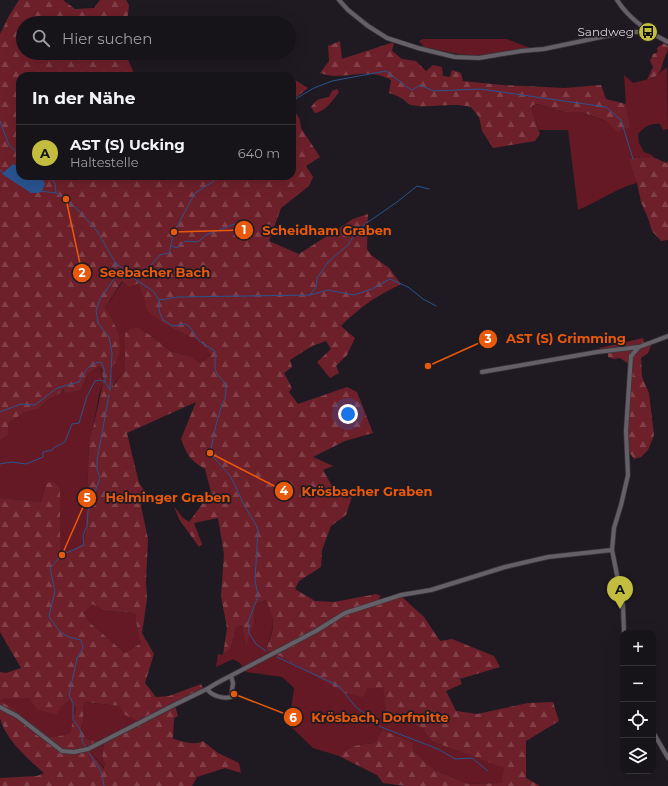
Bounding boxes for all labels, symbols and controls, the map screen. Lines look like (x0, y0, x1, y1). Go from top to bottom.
search box (16, 16, 296, 60)
bus stop icon: Sandweg (637, 21, 659, 43)
place label: Sandweg (577, 24, 634, 39)
icon: search (30, 27, 52, 49)
text: Hier suchen (62, 29, 152, 48)
text: In der Nähe (32, 88, 136, 108)
text: AST (S) Ucking (70, 135, 185, 154)
text: A (40, 145, 50, 161)
text: 640 m (238, 145, 280, 161)
text: Haltestelle (70, 154, 139, 170)
callout: Scheidham Graben (234, 218, 399, 243)
text: 1 (242, 222, 246, 237)
text: Scheidham Graben (262, 222, 392, 238)
callout: Seebacher Bach (72, 260, 218, 285)
text: Seebacher Bach (100, 264, 210, 280)
text: 2 (78, 265, 86, 280)
callout: AST (S) Grimming (478, 326, 634, 351)
text: AST (S) Grimming (505, 330, 626, 346)
text: 3 (483, 331, 492, 346)
your location (338, 404, 358, 424)
callout: Krösbacher Graben (274, 479, 441, 504)
text: 4 (280, 483, 289, 498)
text: Krösbacher Graben (302, 483, 432, 499)
callout: Helminger Graben (77, 485, 238, 510)
text: Helminger Graben (105, 489, 231, 505)
text: 5 (83, 490, 91, 505)
pin: A (607, 576, 633, 609)
map controls (620, 630, 656, 774)
button: + (620, 630, 656, 666)
button: − (620, 666, 656, 702)
button: locate (620, 702, 656, 738)
callout: Krösbach, Dorfmitte (283, 705, 457, 730)
text: Krösbach, Dorfmitte (311, 709, 449, 725)
text: 6 (289, 710, 297, 725)
button: layers (620, 738, 656, 774)

